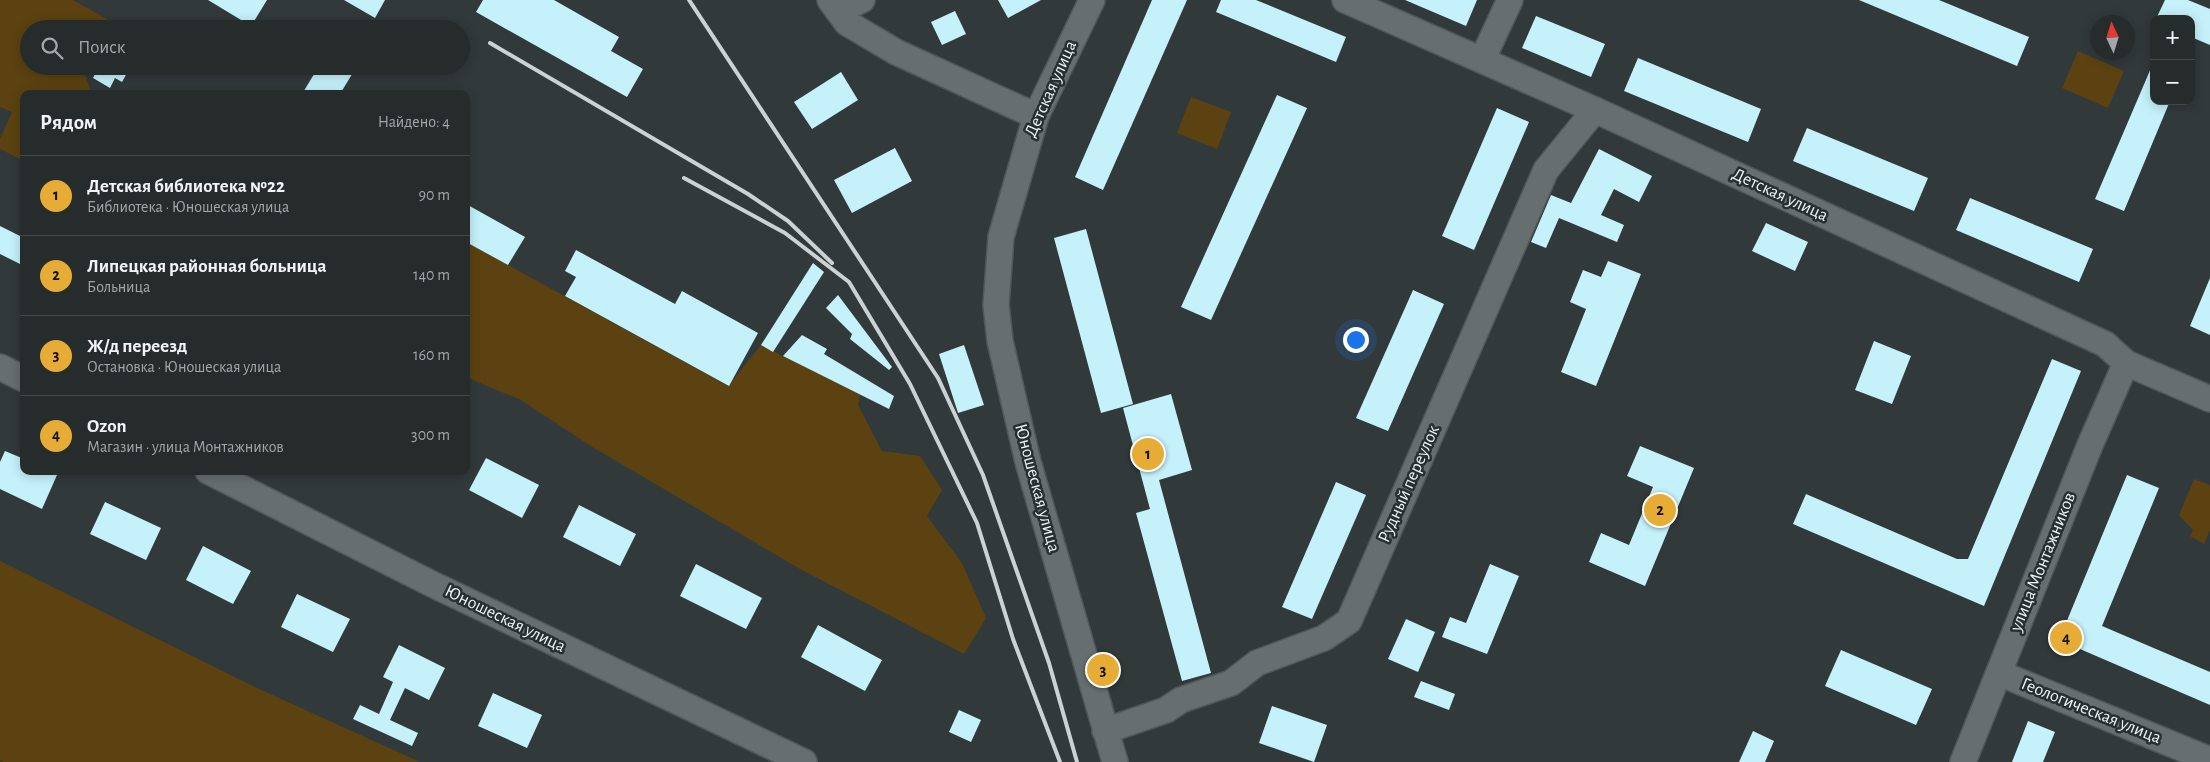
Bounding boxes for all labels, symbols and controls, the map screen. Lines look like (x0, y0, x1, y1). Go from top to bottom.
north arrow (2090, 15, 2135, 60)
map controls (2150, 15, 2195, 105)
button: + (2150, 15, 2195, 60)
search box (20, 20, 470, 75)
icon: search (38, 34, 66, 62)
text: Поиск (78, 38, 125, 57)
street label: Детская улица (1022, 38, 1080, 140)
button: − (2150, 60, 2195, 105)
text: Рядом (40, 112, 97, 133)
text: Найдено: 4 (378, 114, 450, 130)
street label: Детская улица (1729, 165, 1831, 225)
text: Детская библиотека №22 (87, 177, 285, 196)
text: 1 (53, 187, 59, 203)
text: 90 m (419, 187, 450, 203)
text: Библиотека · Юношеская улица (87, 199, 289, 215)
text: Липецкая районная больница (87, 257, 327, 276)
text: 2 (52, 267, 60, 283)
text: 140 m (413, 267, 450, 283)
text: Больница (87, 279, 150, 295)
your location (1343, 327, 1369, 353)
text: Ж/д переезд (87, 337, 187, 356)
text: 3 (53, 347, 59, 363)
text: 160 m (413, 347, 450, 363)
text: Остановка · Юношеская улица (87, 359, 281, 375)
text: Ozon (87, 417, 126, 436)
street label: Юношеская улица (1011, 422, 1063, 554)
street label: Рудный переулок (1375, 422, 1443, 545)
text: 4 (52, 427, 60, 443)
text: 300 m (411, 427, 450, 443)
pin: 1 (1132, 435, 1164, 473)
text: Магазин · улица Монтажников (87, 439, 284, 455)
street label: улица Монтажников (2007, 490, 2079, 635)
pin: 2 (1644, 491, 1676, 529)
street label: Юношеская улица (442, 582, 568, 656)
pin: 4 (2050, 619, 2082, 657)
pin: 3 (1087, 651, 1119, 689)
street label: Геологическая улица (2018, 675, 2164, 747)

